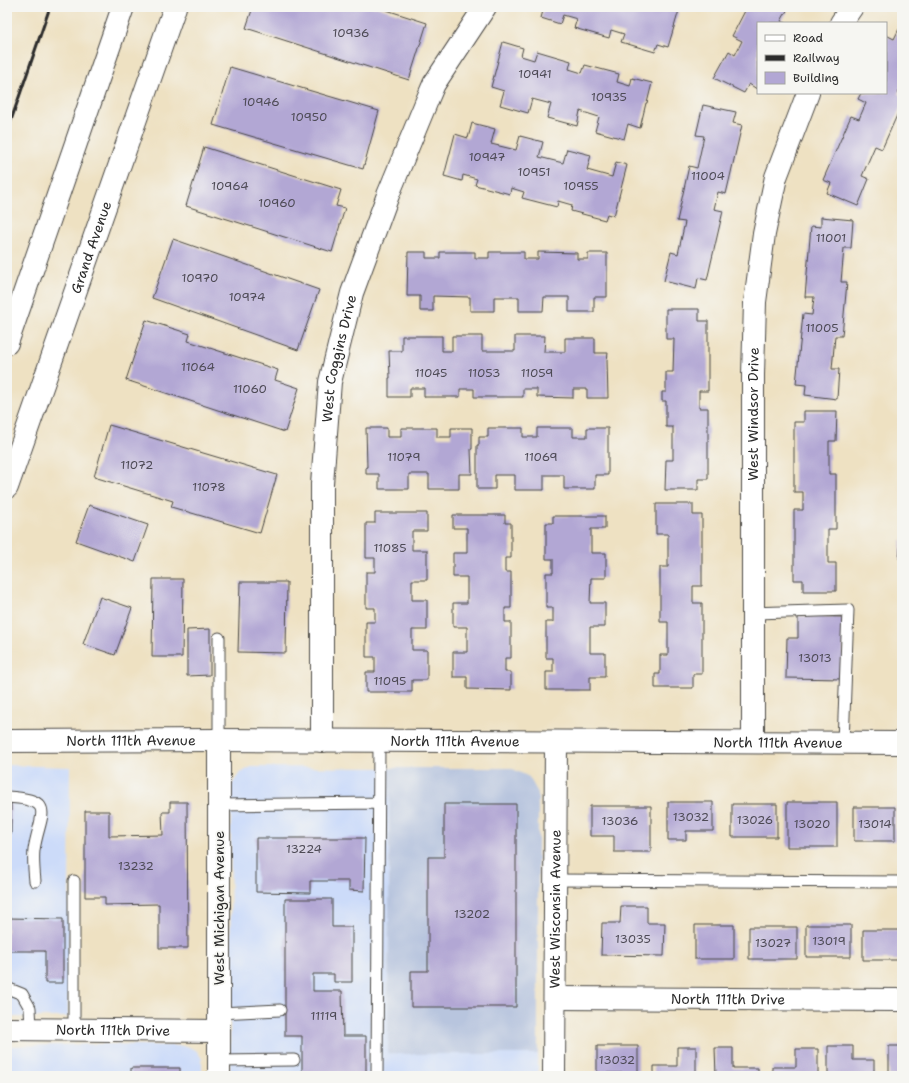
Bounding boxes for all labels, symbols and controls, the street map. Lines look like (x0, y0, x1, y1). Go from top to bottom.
legend (757, 22, 887, 94)
house number: 10936 (332, 25, 370, 41)
text: Road (793, 30, 824, 46)
text: Railway (793, 50, 840, 66)
house number: 10941 (518, 66, 552, 82)
text: Building (793, 70, 839, 86)
house number: 10935 (591, 89, 627, 105)
house number: 10946 (242, 94, 280, 110)
house number: 10950 (291, 109, 327, 125)
house number: 10947 (469, 149, 505, 165)
house number: 10951 (518, 164, 550, 180)
house number: 11004 (691, 168, 725, 184)
house number: 10964 (211, 178, 249, 194)
house number: 10955 (563, 178, 599, 194)
house number: 10960 (258, 195, 296, 211)
street label: Grand Avenue (66, 199, 115, 296)
house number: 11001 (816, 230, 846, 246)
house number: 10970 (182, 270, 218, 286)
house number: 10974 (229, 289, 265, 305)
street label: West Coggins Drive (318, 293, 360, 423)
house number: 11005 (805, 320, 839, 336)
street label: West Windsor Drive (744, 347, 763, 481)
house number: 11064 (181, 359, 215, 375)
house number: 11045 (415, 365, 447, 381)
house number: 11053 (468, 365, 500, 381)
house number: 11059 (521, 365, 553, 381)
house number: 11060 (233, 381, 267, 397)
house number: 11079 (387, 449, 421, 465)
house number: 11069 (524, 449, 558, 465)
house number: 11072 (121, 457, 153, 473)
house number: 11078 (192, 479, 226, 495)
house number: 11085 (373, 540, 407, 556)
house number: 13013 (798, 650, 832, 666)
house number: 11095 (374, 673, 406, 689)
street label: North 111th Avenue (66, 731, 196, 750)
street label: North 111th Avenue (390, 732, 520, 750)
street label: North 111th Avenue (713, 733, 843, 752)
house number: 13032 (673, 809, 709, 825)
house number: 13026 (737, 812, 773, 828)
house number: 13036 (602, 813, 638, 829)
house number: 13020 (794, 816, 830, 832)
house number: 13014 (858, 816, 892, 832)
street label: West Wisconsin Avenue (546, 829, 564, 989)
street label: West Michigan Avenue (210, 831, 228, 985)
house number: 13224 (286, 841, 322, 857)
house number: 13232 (118, 858, 154, 874)
house number: 13202 (454, 906, 490, 922)
house number: 13035 (615, 931, 651, 947)
house number: 13019 (812, 933, 846, 949)
house number: 13027 (755, 935, 791, 951)
street label: North 111th Drive (671, 990, 785, 1008)
house number: 11119 (311, 1008, 337, 1024)
street label: North 111th Drive (56, 1020, 170, 1040)
house number: 13032 (599, 1052, 635, 1068)

